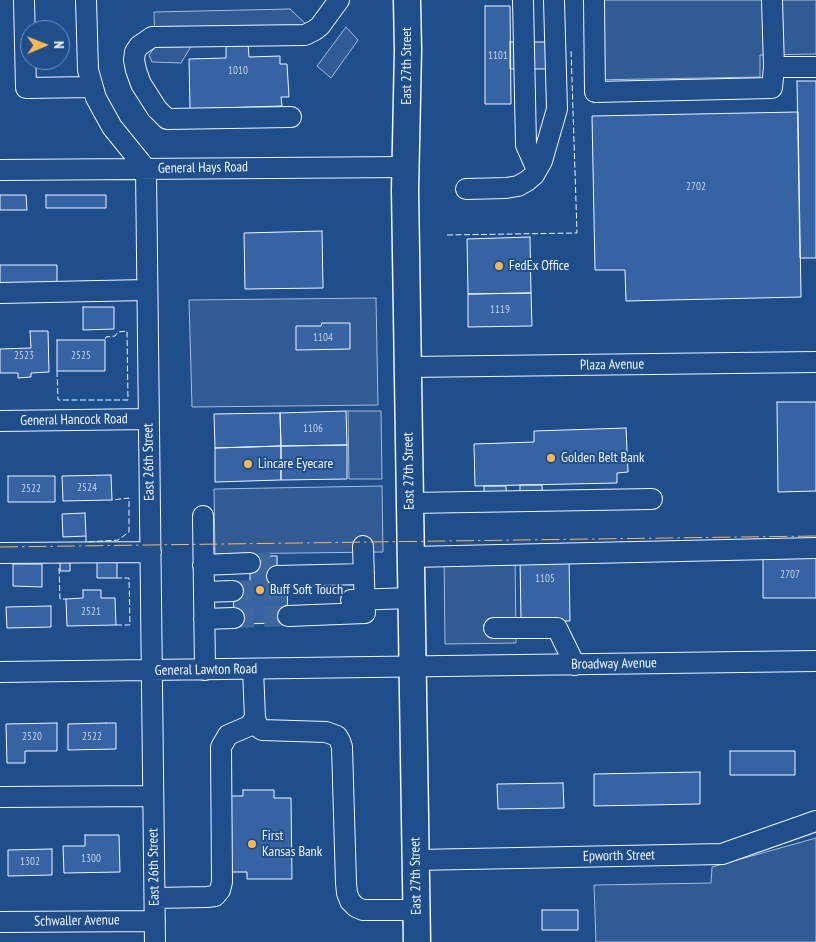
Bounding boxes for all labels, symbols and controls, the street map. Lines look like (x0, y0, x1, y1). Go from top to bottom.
north arrow (20, 20, 70, 70)
street label: East 27th Street (399, 27, 415, 105)
text: N (50, 41, 68, 49)
house number: 1101 (488, 49, 508, 63)
house number: 1010 (228, 64, 248, 78)
street label: General Hays Road (158, 159, 248, 177)
house number: 2702 (686, 180, 706, 194)
place label: FedEx Office (509, 258, 569, 274)
marker: FedEx Office (493, 260, 505, 272)
house number: 1119 (490, 303, 510, 317)
house number: 1104 (313, 331, 333, 345)
house number: 2523 (14, 349, 34, 363)
house number: 2525 (71, 349, 91, 363)
street label: Plaza Avenue (580, 356, 644, 374)
street label: General Hancock Road (20, 411, 128, 429)
house number: 1106 (303, 422, 323, 436)
street label: East 26th Street (140, 423, 158, 501)
street label: East 27th Street (400, 432, 418, 510)
place label: Golden Belt Bank (561, 450, 644, 466)
marker: Golden Belt Bank (545, 452, 557, 464)
place label: Lincare Eyecare (258, 456, 333, 472)
marker: Lincare Eyecare (242, 458, 254, 470)
house number: 2524 (77, 481, 97, 495)
house number: 2522 (21, 482, 41, 496)
house number: 2707 (780, 568, 800, 582)
house number: 1105 (535, 572, 555, 586)
place label: Buff Soft Touch (270, 582, 343, 598)
marker: Buff Soft Touch (254, 584, 266, 596)
house number: 2521 (81, 605, 101, 619)
street label: Broadway Avenue (571, 655, 657, 673)
street label: General Lawton Road (155, 661, 257, 679)
house number: 2520 (22, 730, 42, 744)
house number: 2522 (82, 730, 102, 744)
street label: East 26th Street (145, 828, 163, 906)
place label: First Kansas Bank (262, 828, 322, 860)
street label: East 27th Street (407, 837, 425, 915)
marker: First Kansas Bank (246, 838, 258, 850)
street label: Epworth Street (583, 847, 655, 865)
house number: 1300 (81, 852, 101, 866)
house number: 1302 (20, 855, 40, 869)
street label: Schwaller Avenue (34, 912, 120, 930)

